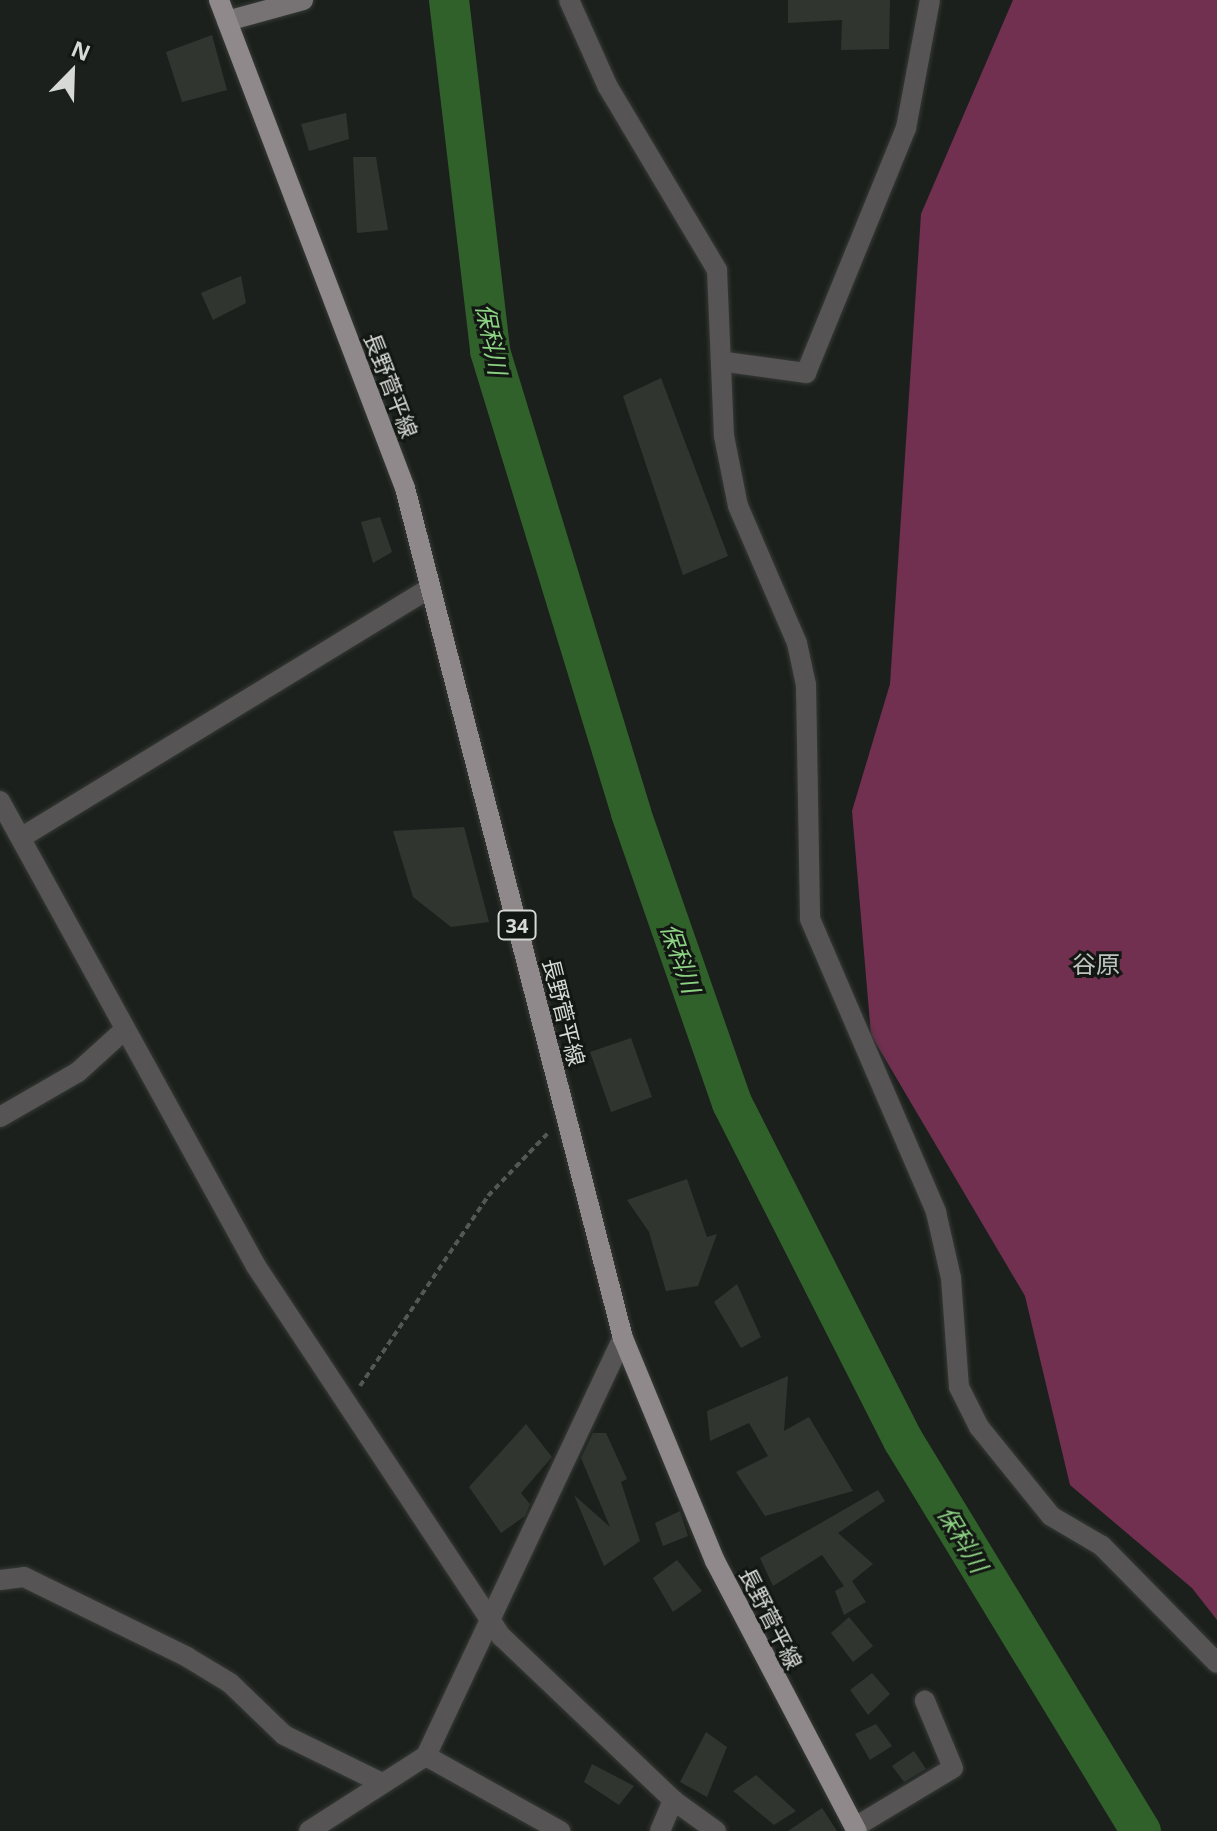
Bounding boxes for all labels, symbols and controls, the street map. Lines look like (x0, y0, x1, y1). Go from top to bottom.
north arrow (32, 32, 112, 112)
text: N (67, 33, 95, 67)
water label: 保科川 (471, 301, 513, 377)
street label: 長野菅平線 (359, 329, 423, 441)
road number: 34 (497, 909, 537, 941)
water label: 保科川 (656, 919, 706, 997)
district label: 谷原 (1072, 950, 1120, 978)
street label: 長野菅平線 (538, 955, 590, 1069)
water label: 保科川 (932, 1501, 994, 1577)
street label: 長野菅平線 (734, 1563, 808, 1673)

